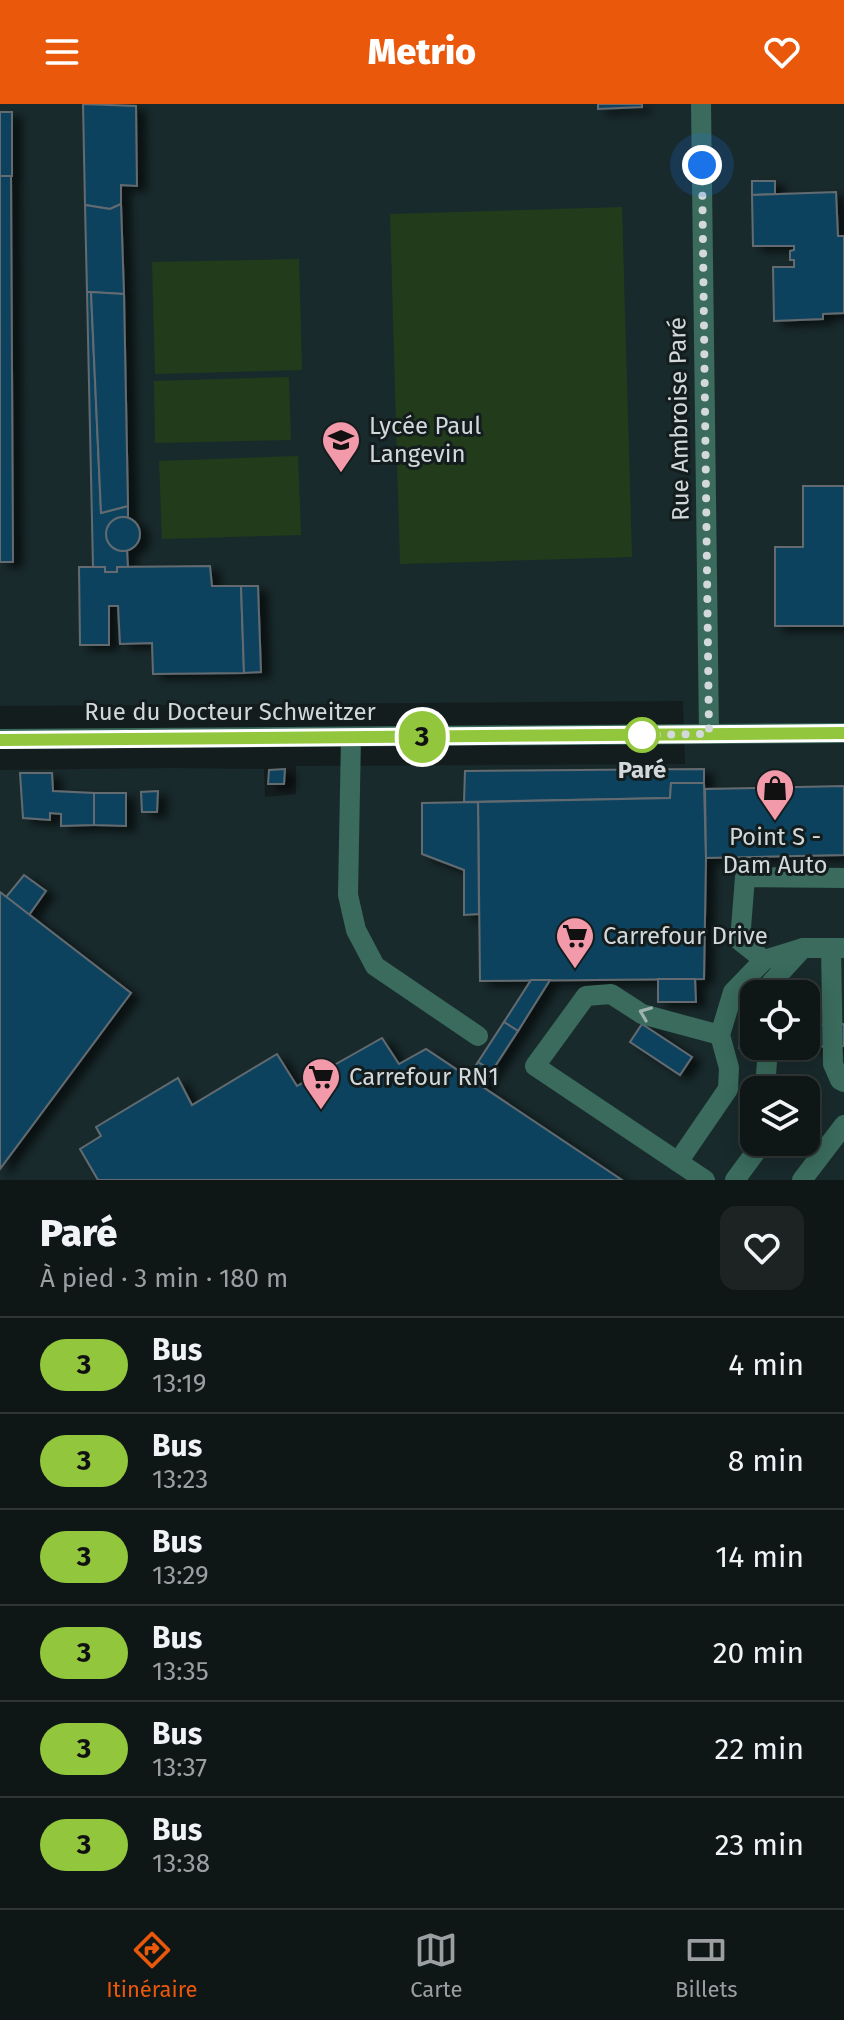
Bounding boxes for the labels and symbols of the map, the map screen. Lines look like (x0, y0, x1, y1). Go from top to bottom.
your location (682, 145, 722, 185)
street label: Rue Ambroise Paré (663, 317, 695, 521)
place label: Lycée Paul Langevin (369, 412, 481, 468)
school or university icon: Lycée Paul Langevin (320, 419, 362, 474)
street label: Rue du Docteur Schweitzer (84, 698, 376, 726)
line badge: 3 (396, 711, 448, 763)
marker: Paré (625, 718, 659, 752)
place label: Paré (618, 756, 666, 784)
shop icon: Point S - Dam Auto (754, 767, 796, 822)
place label: Point S - Dam Auto (722, 823, 828, 879)
supermarket icon: Carrefour Drive (554, 915, 596, 970)
place label: Carrefour Drive (603, 922, 768, 950)
one-way arrow (639, 1006, 653, 1023)
supermarket icon: Carrefour RN1 (300, 1056, 342, 1111)
place label: Carrefour RN1 (349, 1063, 499, 1091)

